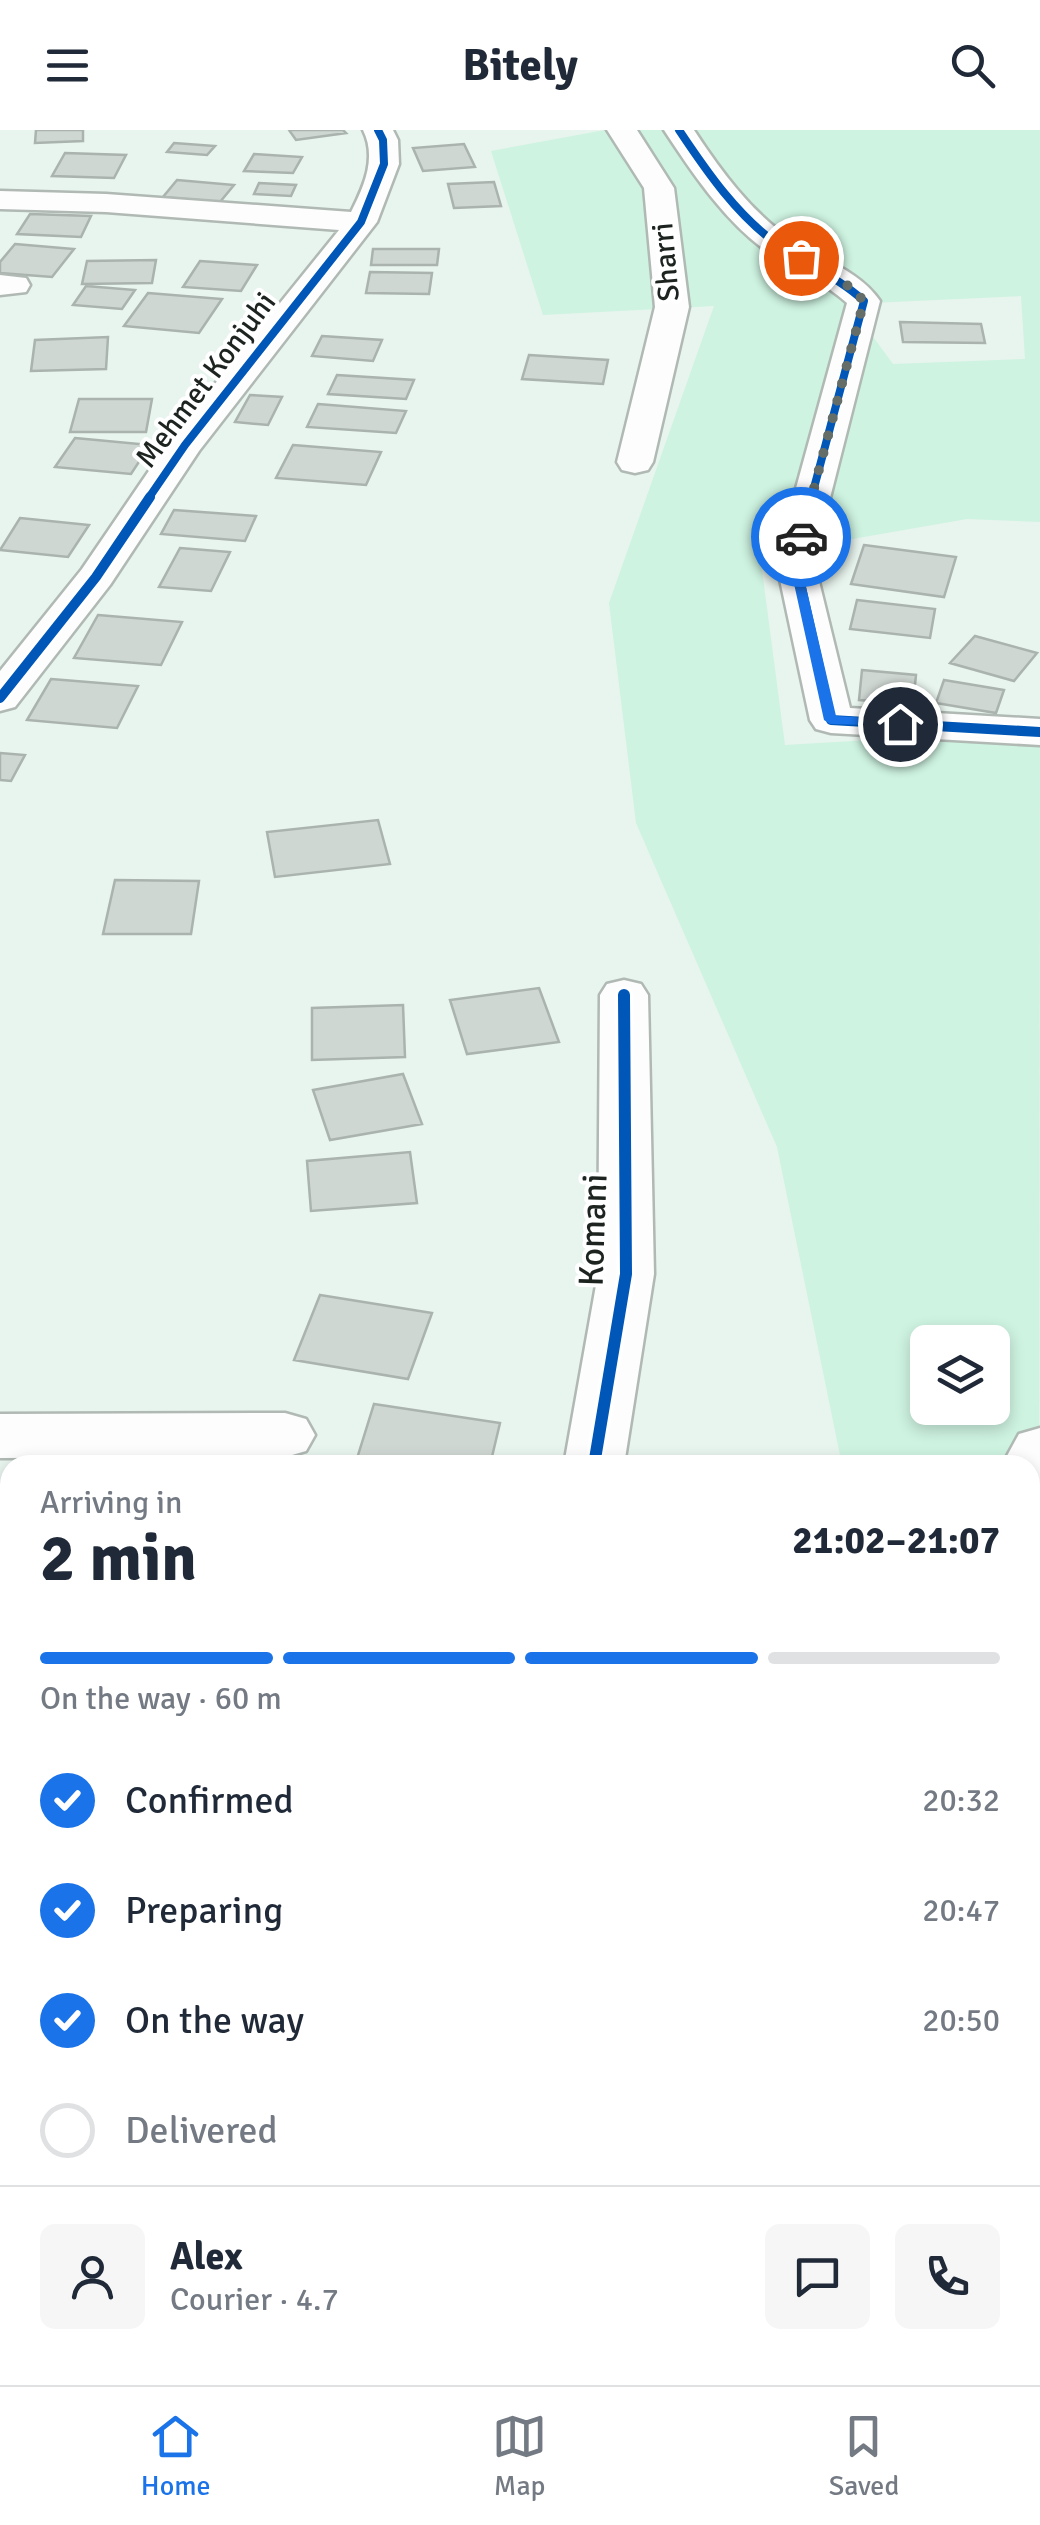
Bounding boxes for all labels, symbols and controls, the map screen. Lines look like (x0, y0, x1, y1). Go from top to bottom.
icon: menu (40, 38, 95, 93)
text: Bitely (462, 38, 578, 93)
icon: search (945, 38, 1000, 93)
pin (759, 216, 844, 301)
street label: Sharri (644, 221, 688, 303)
icon: bag (774, 231, 829, 286)
street label: Mehmet Konjuhi (128, 285, 284, 475)
courier (751, 487, 851, 587)
icon: car (774, 510, 829, 565)
pin (858, 682, 943, 767)
icon: home (873, 697, 928, 752)
street label: Komani (570, 1173, 616, 1287)
map controls (910, 1325, 1010, 1425)
button: layers (910, 1325, 1010, 1425)
text: Arriving in (40, 1483, 182, 1522)
text: 21:02–21:07 (792, 1517, 1000, 1564)
text: 2 min (40, 1519, 197, 1599)
text: On the way · 60 m (40, 1679, 282, 1718)
icon: check (40, 1773, 95, 1828)
text: Confirmed (125, 1777, 294, 1824)
text: 20:32 (922, 1781, 1000, 1820)
icon: check (40, 1883, 95, 1938)
text: Preparing (125, 1887, 283, 1934)
text: 20:47 (922, 1891, 1000, 1930)
icon: check (40, 1993, 95, 2048)
text: On the way (125, 1997, 304, 2044)
text: 20:50 (922, 2001, 1000, 2040)
text: Delivered (125, 2107, 278, 2154)
button: person (40, 2224, 145, 2329)
button: chat (765, 2224, 870, 2329)
button: phone (895, 2224, 1000, 2329)
text: Alex (170, 2233, 243, 2280)
text: Courier · 4.7 (170, 2280, 339, 2319)
tab: Home (141, 2409, 211, 2503)
tab: Map (492, 2409, 547, 2503)
tab: Saved (829, 2409, 899, 2503)

